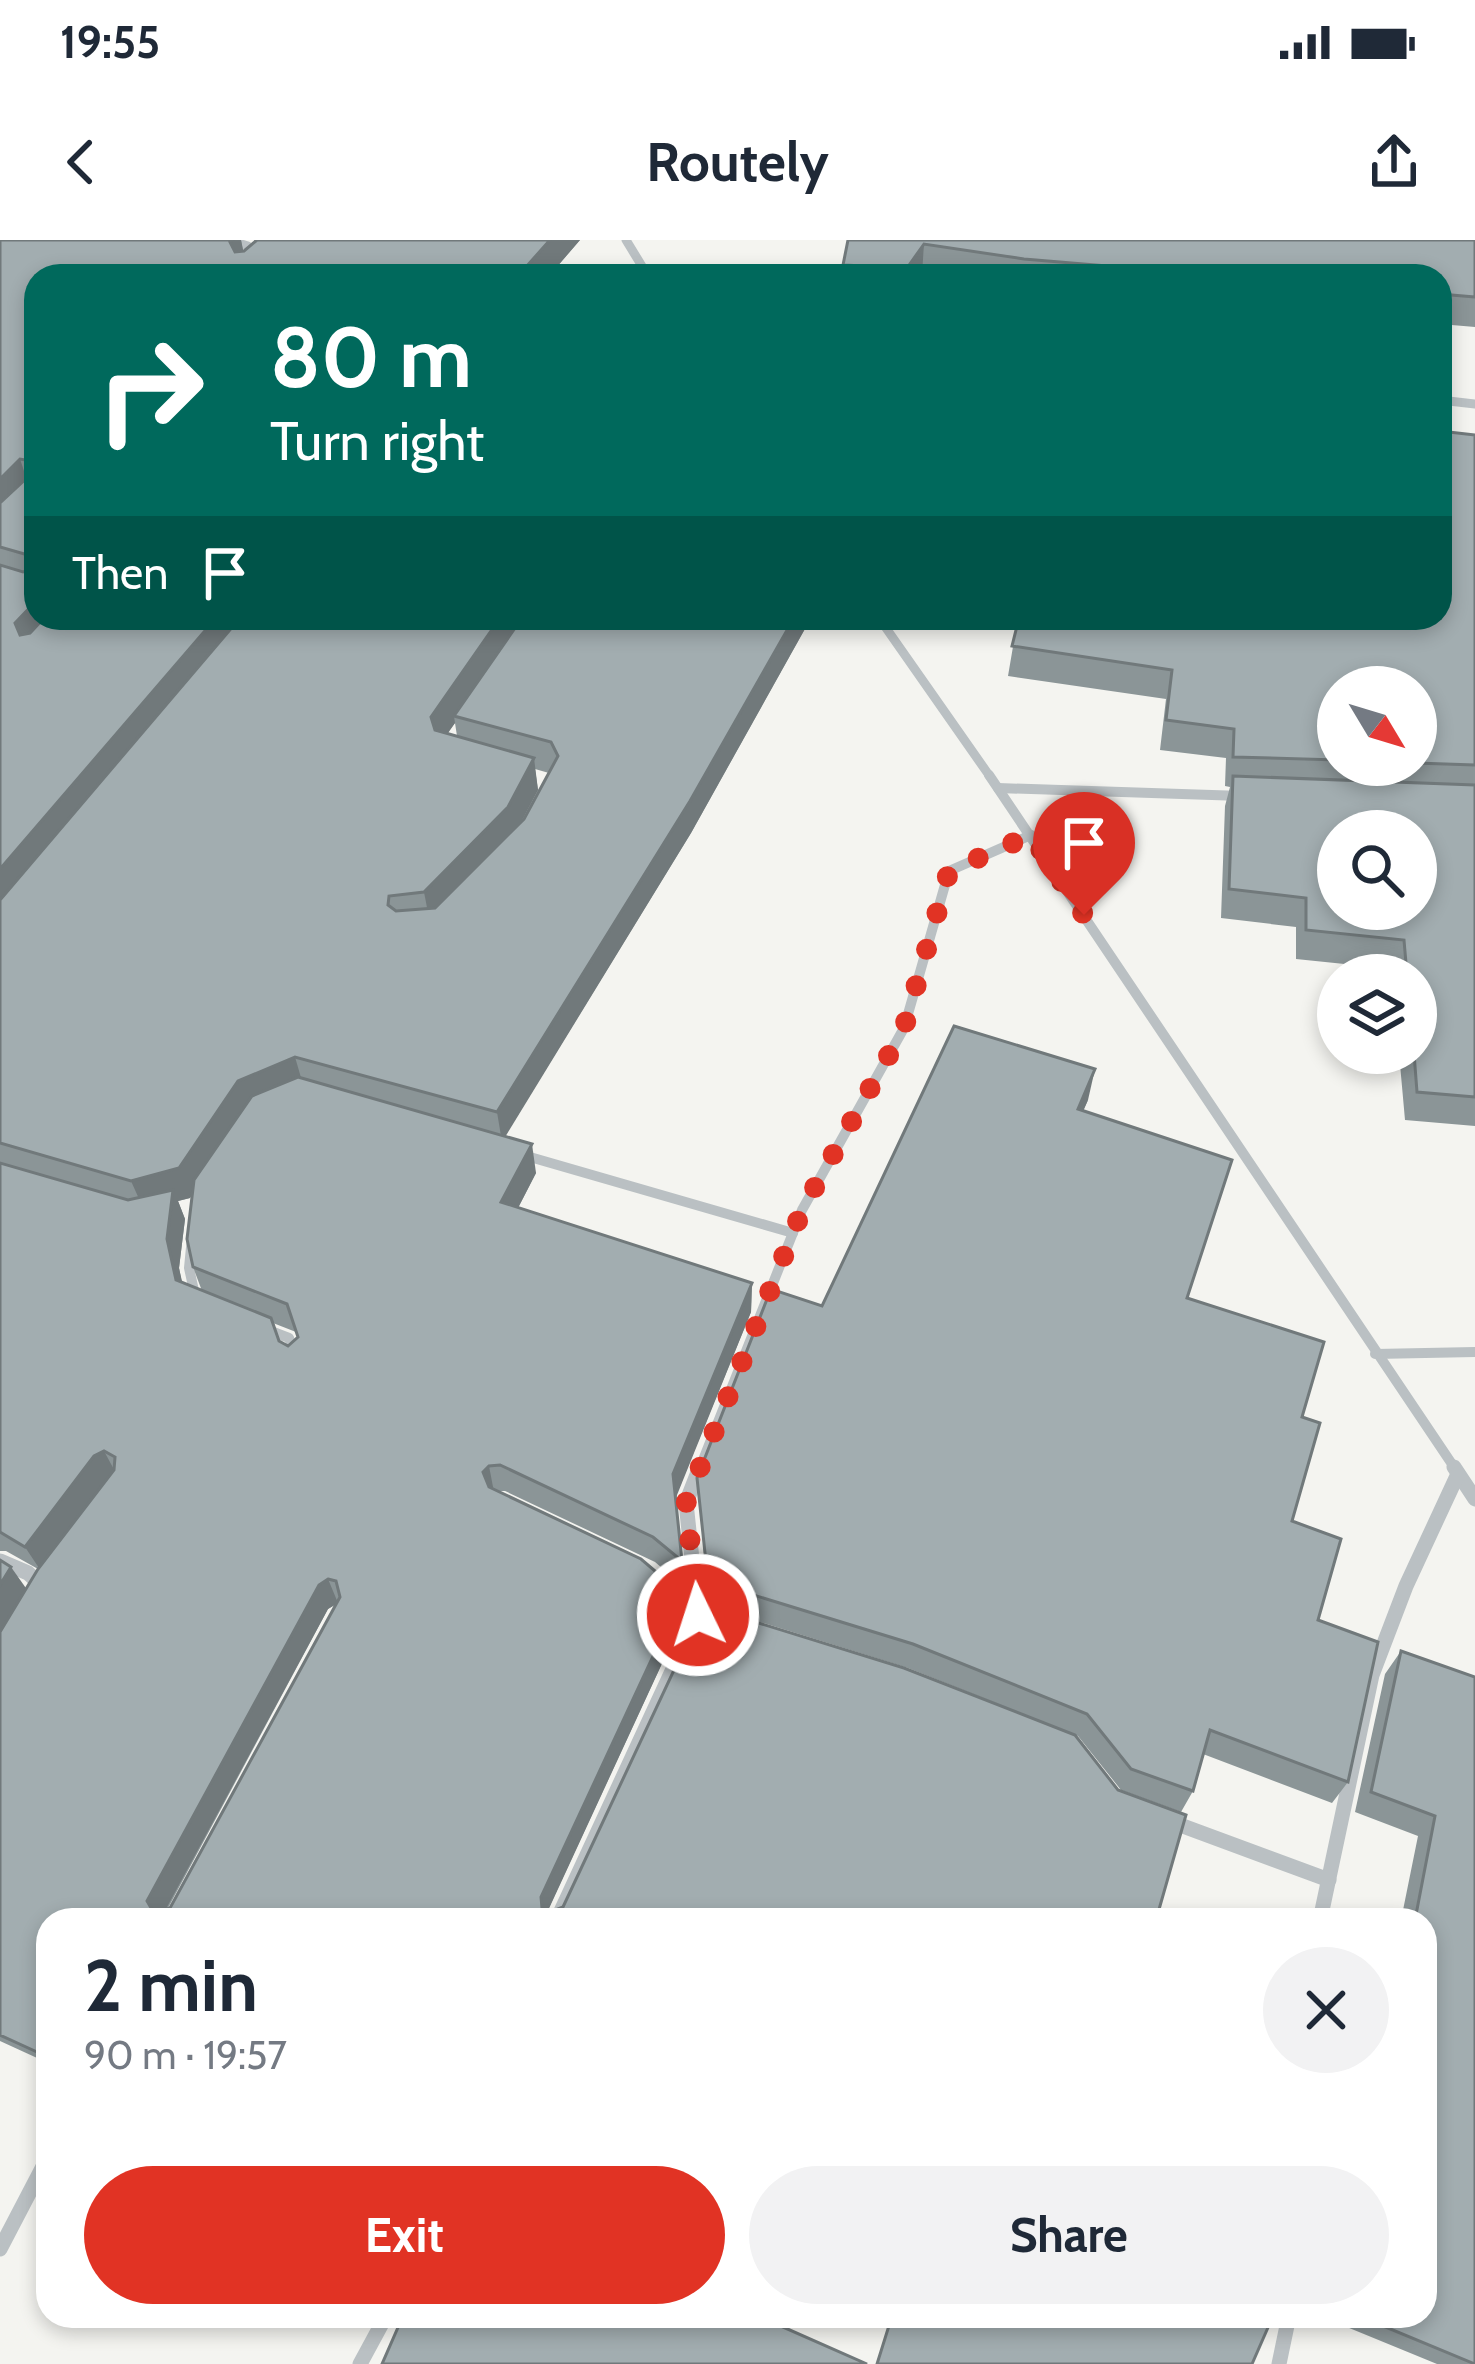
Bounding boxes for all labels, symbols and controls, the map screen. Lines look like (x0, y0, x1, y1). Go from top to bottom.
text: 19:55 (60, 15, 160, 69)
icon: back (48, 129, 114, 195)
text: Routely (646, 129, 829, 195)
icon: share (1361, 129, 1427, 195)
text: 80 m (270, 306, 472, 408)
icon: right (72, 312, 228, 468)
text: Turn right (270, 408, 484, 474)
icon: arrive (192, 540, 258, 606)
text: Then (72, 546, 168, 600)
north arrow (1317, 666, 1437, 786)
map controls (1317, 666, 1437, 1074)
pin (1033, 792, 1135, 915)
icon: arrive (1051, 810, 1117, 876)
button: search (1317, 810, 1437, 930)
button: layers (1317, 954, 1437, 1074)
position arrow (635, 1552, 761, 1678)
text: 2 min (84, 1942, 258, 2029)
button: close (1263, 1947, 1389, 2073)
text: 90 m · 19:57 (84, 2031, 287, 2079)
button: Exit (84, 2166, 725, 2304)
button: Share (749, 2166, 1389, 2304)

